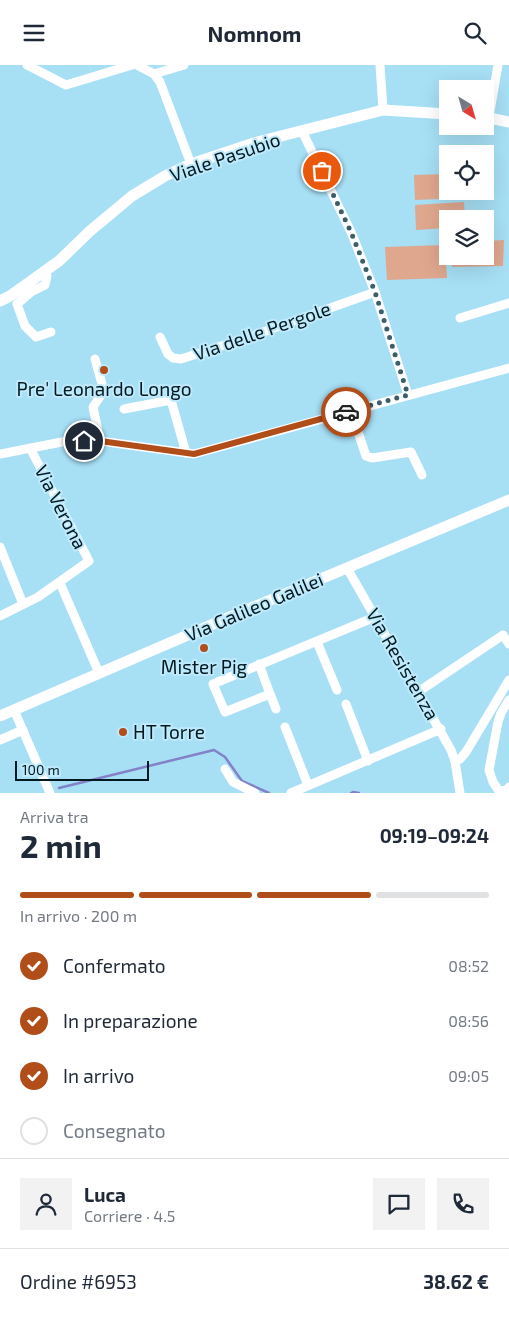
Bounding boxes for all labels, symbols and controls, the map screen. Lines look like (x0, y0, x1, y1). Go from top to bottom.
icon: menu (20, 19, 48, 47)
icon: search (461, 19, 489, 47)
text: Nomnom (208, 20, 301, 46)
north arrow (439, 80, 494, 135)
map controls (439, 80, 494, 265)
street label: Viale Pasubio (167, 127, 283, 186)
button: locate (439, 145, 494, 200)
pin (301, 150, 343, 192)
icon: bag (308, 157, 336, 185)
button: layers (439, 210, 494, 265)
street label: Via delle Pergole (190, 296, 334, 365)
marker: Pre' Leonardo Longo (98, 364, 110, 376)
place label: Pre' Leonardo Longo (16, 377, 192, 400)
courier (321, 387, 371, 437)
icon: car (332, 398, 360, 426)
pin (63, 420, 105, 462)
icon: home (70, 427, 98, 455)
street label: Via Verona (30, 461, 92, 553)
street label: Via Galileo Galilei (181, 567, 326, 646)
street label: Via Resistenza (362, 604, 445, 724)
marker: Mister Pig (198, 642, 210, 654)
place label: Mister Pig (161, 655, 248, 678)
place label: HT Torre (133, 720, 205, 743)
marker: HT Torre (117, 726, 129, 738)
scale bar (15, 758, 149, 781)
text: 100 m (22, 761, 60, 778)
text: Arriva tra (20, 807, 89, 826)
text: 09:19–09:24 (380, 824, 489, 847)
text: 2 min (20, 826, 102, 864)
text: In arrivo · 200 m (20, 906, 137, 925)
icon: check (20, 952, 48, 980)
text: Confermato (63, 954, 166, 977)
text: 08:52 (448, 956, 489, 975)
icon: check (20, 1007, 48, 1035)
text: In preparazione (63, 1009, 198, 1032)
text: 08:56 (448, 1011, 489, 1030)
icon: check (20, 1062, 48, 1090)
text: In arrivo (63, 1064, 134, 1087)
text: 09:05 (448, 1066, 489, 1085)
text: Consegnato (63, 1119, 166, 1142)
button: person (20, 1178, 72, 1230)
button: chat (373, 1178, 425, 1230)
button: phone (437, 1178, 489, 1230)
text: Luca (84, 1183, 126, 1206)
text: Corriere · 4.5 (84, 1206, 175, 1225)
text: Ordine #6953 (20, 1270, 137, 1293)
text: 38.62 € (423, 1270, 489, 1293)

